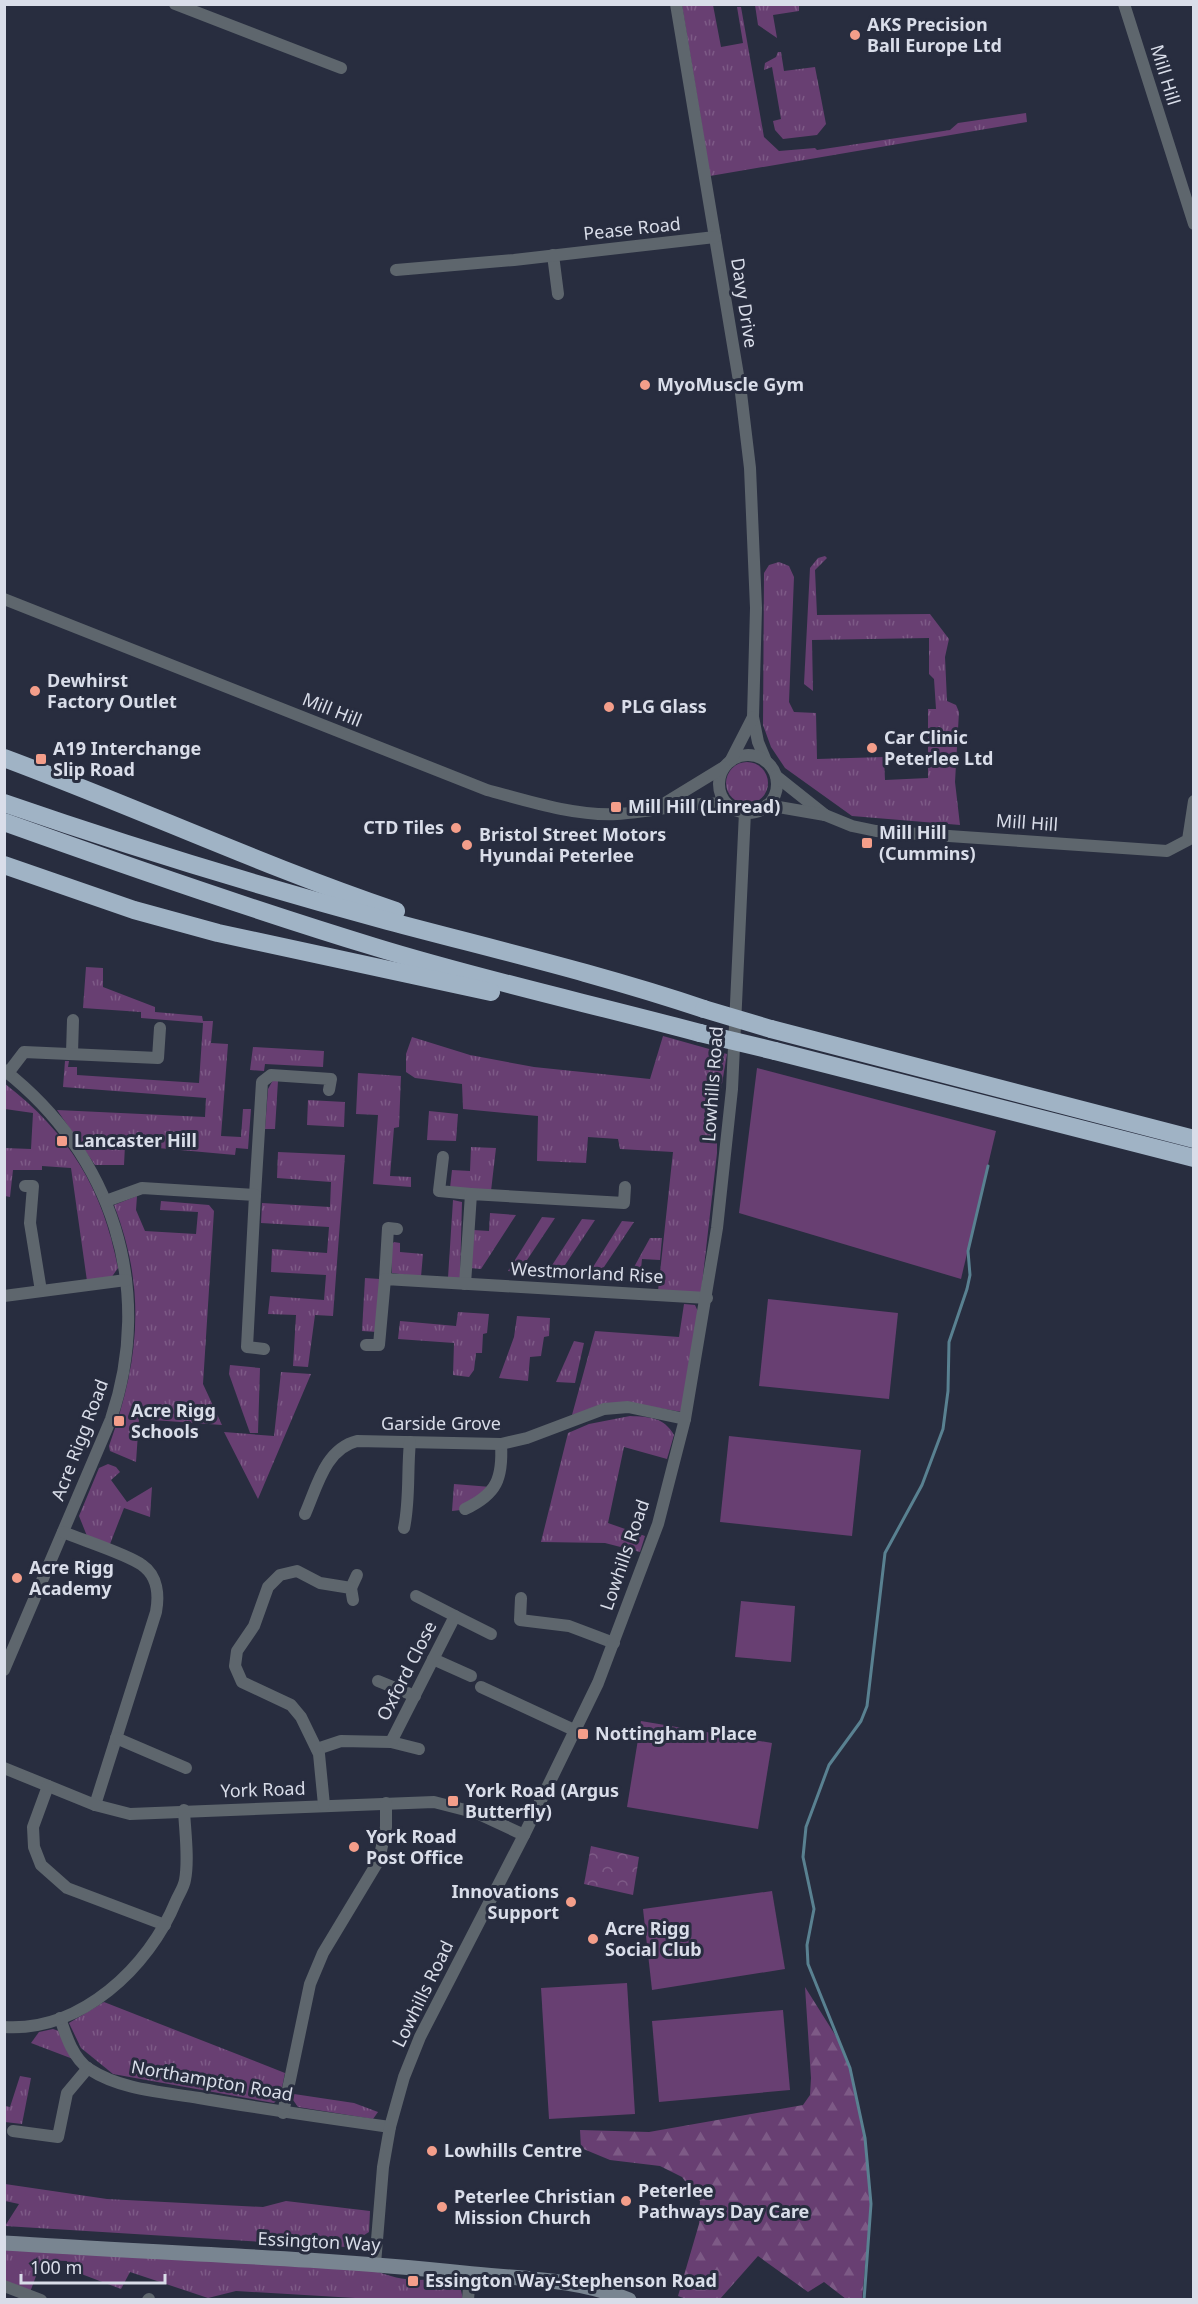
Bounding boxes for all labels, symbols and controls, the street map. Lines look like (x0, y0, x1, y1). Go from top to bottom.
place label: AKS Precision Ball Europe Ltd (867, 12, 1002, 57)
marker: AKS Precision Ball Europe Ltd (848, 28, 862, 42)
street label: Mill Hill (1145, 41, 1187, 108)
street label: Pease Road (582, 211, 682, 245)
street label: Davy Drive (726, 256, 764, 350)
place label: MyoMuscle Gym (657, 372, 804, 396)
marker: MyoMuscle Gym (638, 378, 652, 392)
place label: Dewhirst Factory Outlet (47, 668, 177, 713)
marker: Dewhirst Factory Outlet (28, 684, 42, 698)
street label: Mill Hill (299, 686, 366, 732)
place label: PLG Glass (621, 694, 707, 718)
marker: PLG Glass (602, 700, 616, 714)
place label: Car Clinic Peterlee Ltd (884, 725, 993, 770)
place label: A19 Interchange Slip Road (53, 736, 201, 781)
marker: Car Clinic Peterlee Ltd (865, 741, 879, 755)
marker: A19 Interchange Slip Road (34, 752, 48, 766)
place label: Mill Hill (Linread) (628, 794, 780, 818)
marker: Mill Hill (Linread) (609, 800, 623, 814)
street label: Mill Hill (995, 808, 1059, 836)
place label: CTD Tiles (363, 815, 444, 839)
place label: Mill Hill (Cummins) (879, 820, 976, 865)
marker: CTD Tiles (449, 821, 463, 835)
place label: Bristol Street Motors Hyundai Peterlee (479, 822, 666, 867)
marker: Mill Hill (Cummins) (860, 836, 874, 850)
marker: Bristol Street Motors Hyundai Peterlee (460, 838, 474, 852)
street label: Lowhills Road (696, 1025, 728, 1142)
place label: Lancaster Hill (74, 1128, 197, 1152)
marker: Lancaster Hill (55, 1134, 69, 1148)
street label: Westmorland Rise (510, 1256, 664, 1288)
street label: Acre Rigg Road (45, 1376, 113, 1504)
place label: Acre Rigg Schools (131, 1398, 216, 1443)
street label: Garside Grove (381, 1411, 501, 1435)
marker: Acre Rigg Schools (112, 1414, 126, 1428)
street label: Lowhills Road (594, 1496, 654, 1613)
place label: Acre Rigg Academy (29, 1555, 114, 1600)
marker: Acre Rigg Academy (10, 1571, 24, 1585)
street label: Oxford Close (371, 1616, 442, 1725)
place label: Nottingham Place (595, 1721, 757, 1745)
marker: Nottingham Place (576, 1727, 590, 1741)
street label: York Road (220, 1776, 306, 1802)
place label: York Road (Argus Butterfly) (465, 1778, 619, 1823)
marker: York Road (Argus Butterfly) (446, 1794, 460, 1808)
place label: York Road Post Office (366, 1824, 464, 1869)
marker: York Road Post Office (347, 1840, 361, 1854)
place label: Innovations Support (451, 1879, 559, 1924)
marker: Innovations Support (564, 1895, 578, 1909)
place label: Acre Rigg Social Club (605, 1916, 702, 1961)
marker: Acre Rigg Social Club (586, 1932, 600, 1946)
street label: Lowhills Road (386, 1936, 458, 2051)
street label: Northampton Road (129, 2054, 295, 2106)
place label: Lowhills Centre (444, 2138, 582, 2162)
marker: Lowhills Centre (425, 2144, 439, 2158)
place label: Peterlee Pathways Day Care (638, 2178, 809, 2223)
place label: Peterlee Christian Mission Church (454, 2184, 615, 2229)
marker: Peterlee Pathways Day Care (619, 2194, 633, 2208)
marker: Peterlee Christian Mission Church (435, 2200, 449, 2214)
street label: Essington Way (257, 2226, 382, 2256)
scale bar (21, 2247, 165, 2285)
text: 100 m (30, 2255, 82, 2279)
place label: Essington Way-Stephenson Road (425, 2268, 717, 2292)
marker: Essington Way-Stephenson Road (406, 2274, 420, 2288)

